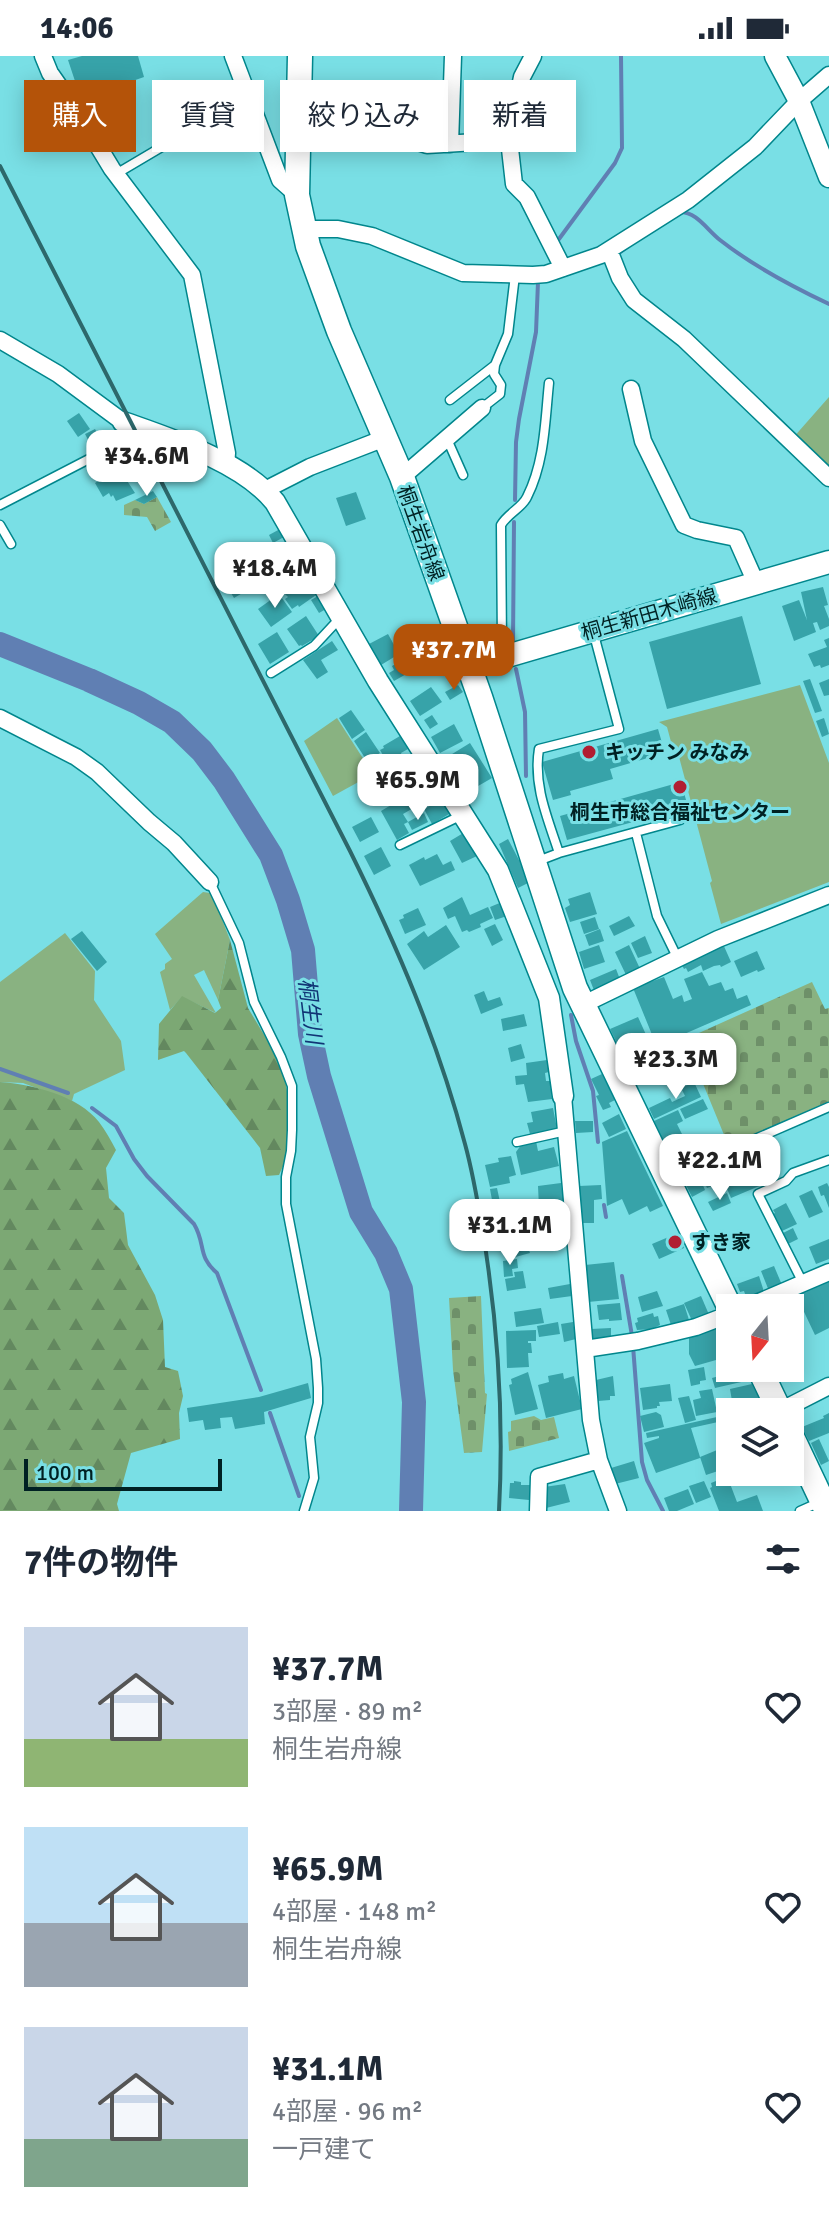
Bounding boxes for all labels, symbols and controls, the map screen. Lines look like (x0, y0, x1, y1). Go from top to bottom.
text: 14:06 (40, 10, 114, 47)
chip: 購入 (24, 80, 136, 152)
chip: 賃貸 (152, 80, 264, 152)
chip: 絞り込み (280, 80, 448, 152)
chip: 新着 (464, 80, 576, 152)
pin: ¥34.6M (82, 430, 212, 498)
text: ¥34.6M (104, 440, 190, 472)
street label: 桐生岩舟線 (392, 482, 449, 584)
pin: ¥18.4M (210, 542, 340, 610)
text: ¥18.4M (232, 552, 318, 584)
street label: 桐生新田木崎線 (578, 583, 720, 646)
pin: ¥37.7M (389, 624, 519, 692)
text: ¥37.7M (411, 634, 497, 666)
place label: キッチン みなみ (605, 740, 749, 765)
marker: キッチン みなみ (580, 743, 598, 761)
pin: ¥65.9M (353, 754, 483, 822)
text: ¥65.9M (375, 764, 461, 796)
marker: 桐生市総合福祉センター (671, 778, 689, 796)
place label: 桐生市総合福祉センター (570, 800, 790, 825)
water label: 桐生川 (293, 977, 328, 1047)
pin: ¥23.3M (611, 1033, 741, 1101)
text: ¥23.3M (633, 1043, 719, 1075)
pin: ¥22.1M (655, 1134, 785, 1202)
text: ¥22.1M (677, 1144, 763, 1176)
pin: ¥31.1M (445, 1199, 575, 1267)
text: ¥31.1M (467, 1209, 553, 1241)
place label: すき家 (691, 1230, 751, 1255)
marker: すき家 (666, 1233, 684, 1251)
north arrow (716, 1294, 804, 1382)
map controls (716, 1294, 804, 1486)
button: layers (716, 1398, 804, 1486)
scale bar (24, 1455, 222, 1491)
text: 100 m (36, 1459, 94, 1486)
icon: filters (761, 1537, 805, 1581)
text: 7件の物件 (24, 1542, 178, 1584)
text: ¥37.7M (272, 1648, 384, 1690)
icon: home (88, 1659, 184, 1755)
icon: heart (761, 1685, 805, 1729)
text: 3部屋 · 89 m² (272, 1696, 423, 1728)
text: 桐生岩舟線 (272, 1734, 402, 1766)
text: ¥65.9M (272, 1848, 384, 1890)
icon: home (88, 1859, 184, 1955)
icon: heart (761, 1885, 805, 1929)
text: 4部屋 · 148 m² (272, 1896, 437, 1928)
text: 桐生岩舟線 (272, 1934, 402, 1966)
text: ¥31.1M (272, 2048, 384, 2090)
icon: home (88, 2059, 184, 2155)
icon: heart (761, 2085, 805, 2129)
text: 4部屋 · 96 m² (272, 2096, 423, 2128)
text: 一戸建て (272, 2134, 376, 2166)

